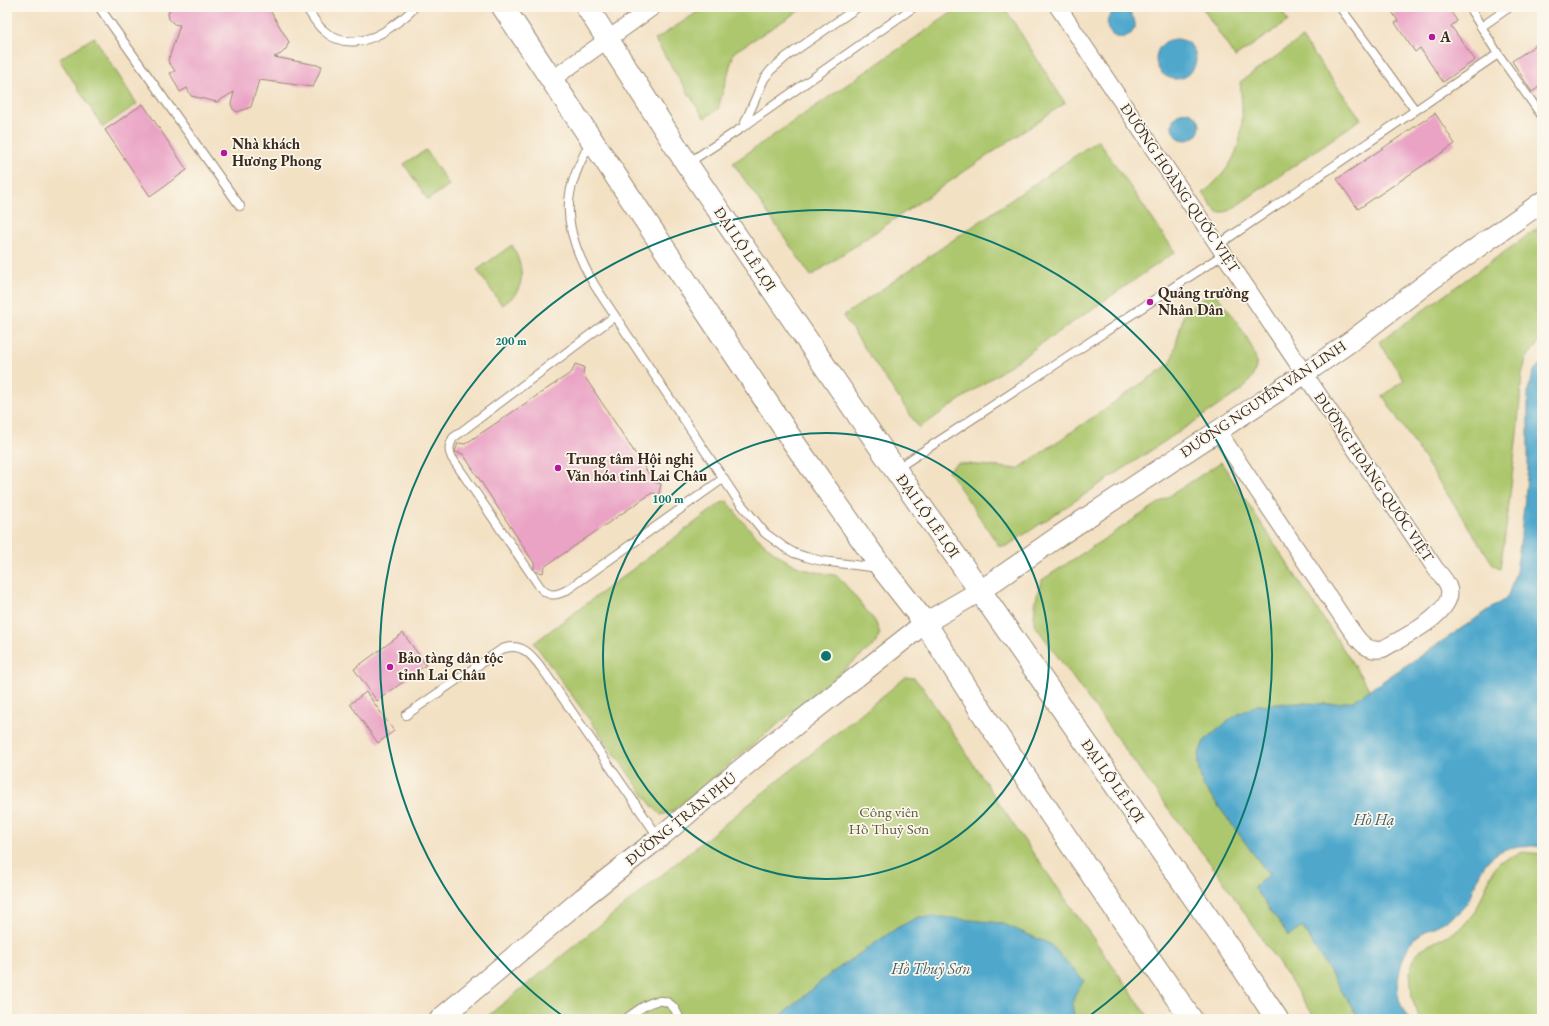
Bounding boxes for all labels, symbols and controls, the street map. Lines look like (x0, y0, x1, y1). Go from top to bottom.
place label: A (1439, 27, 1451, 46)
marker: A (1427, 32, 1437, 42)
street label: ĐƯỜNG HOÀNG QUỐC VIỆT (1117, 99, 1245, 277)
place label: Nhà khách Hương Phong (232, 134, 322, 170)
marker: Nhà khách Hương Phong (219, 148, 229, 158)
street label: ĐẠI LỘ LÊ LỢI (710, 203, 781, 295)
place label: Quảng trường Nhân Dân (1158, 283, 1249, 319)
marker: Quảng trường Nhân Dân (1145, 297, 1155, 307)
text: 200 m (495, 333, 527, 349)
street label: ĐƯỜNG NGUYỄN VĂN LINH (1176, 336, 1349, 461)
street label: ĐƯỜNG HOÀNG QUỐC VIỆT (1311, 388, 1439, 566)
place label: Trung tâm Hội nghị Văn hóa tỉnh Lai Châu (566, 449, 708, 485)
marker: Trung tâm Hội nghị Văn hóa tỉnh Lai Châu (553, 463, 563, 473)
street label: ĐẠI LỘ LÊ LỢI (892, 470, 964, 561)
text: 100 m (652, 491, 684, 507)
place label: Bảo tàng dân tộc tỉnh Lai Châu (398, 648, 503, 684)
centre of rings (819, 649, 833, 663)
marker: Bảo tàng dân tộc tỉnh Lai Châu (385, 662, 395, 672)
street label: ĐẠI LỘ LÊ LỢI (1077, 735, 1149, 826)
street label: ĐƯỜNG TRẦN PHÚ (621, 768, 740, 869)
park label: Công viên Hồ Thuỷ Sơn (849, 802, 929, 838)
water label: Hồ Hạ (1352, 809, 1395, 830)
water label: Hồ Thuỷ Sơn (890, 958, 971, 979)

